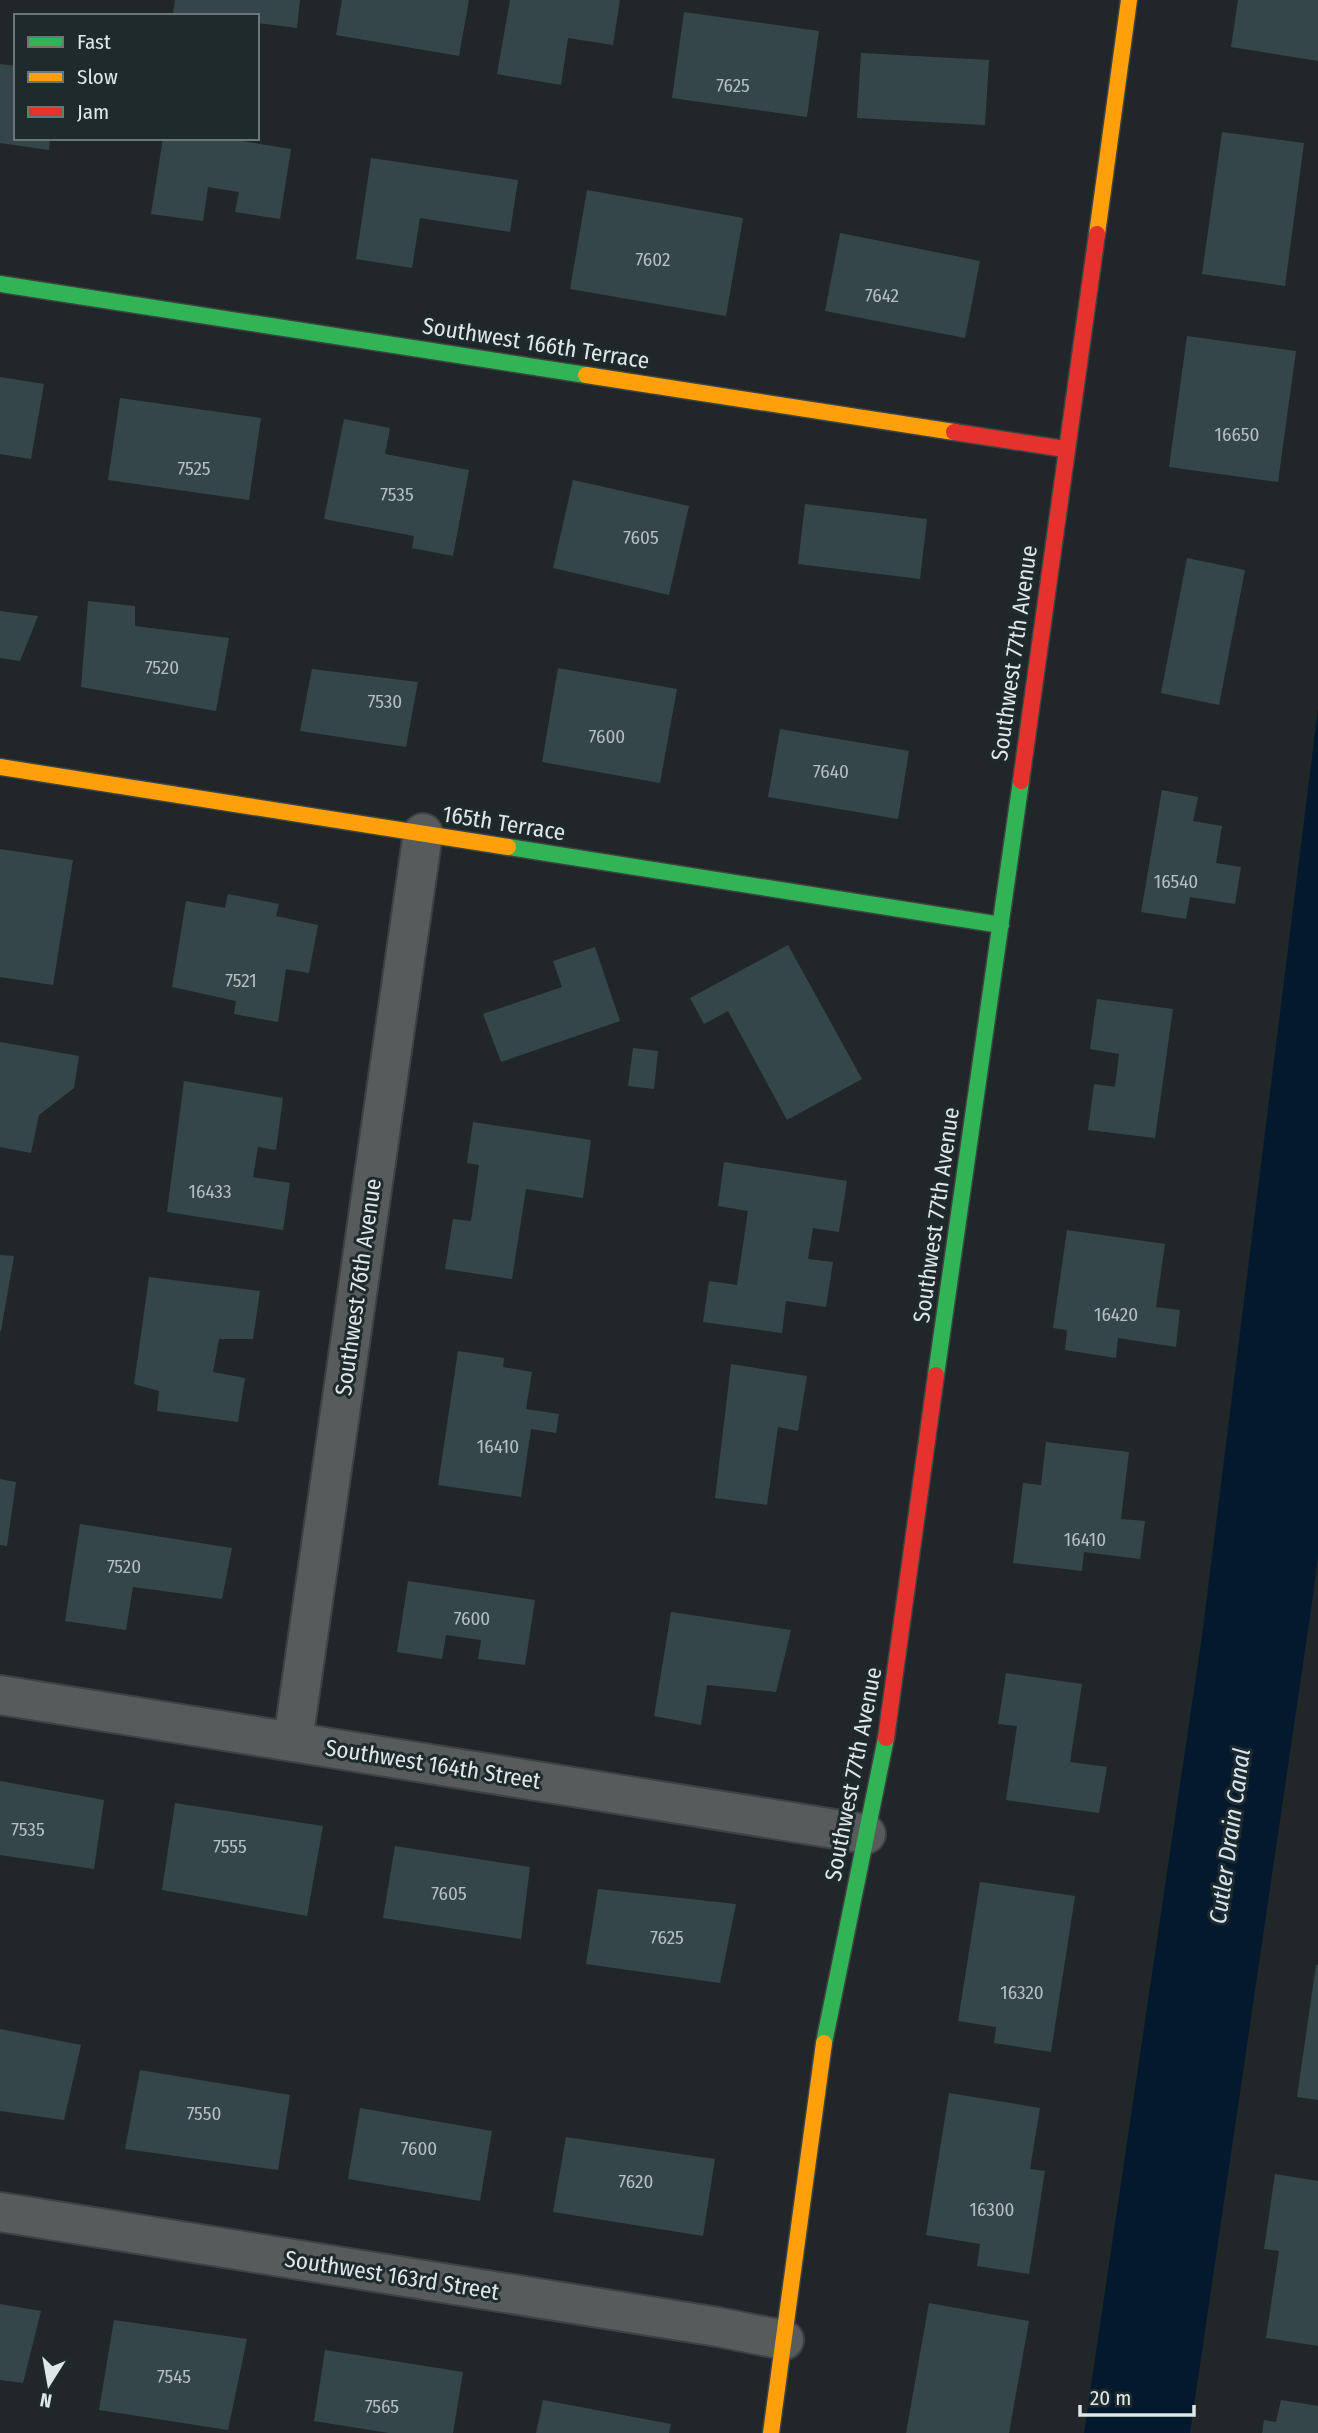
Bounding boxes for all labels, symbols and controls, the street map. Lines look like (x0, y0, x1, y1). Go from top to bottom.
legend (14, 14, 259, 140)
text: Fast (77, 29, 111, 55)
text: Slow (77, 64, 118, 90)
house number: 7625 (716, 74, 750, 97)
text: Jam (77, 99, 109, 125)
house number: 7602 (636, 248, 670, 271)
house number: 7642 (865, 284, 899, 307)
street label: Southwest 166th Terrace (421, 311, 651, 375)
house number: 16650 (1215, 423, 1259, 446)
house number: 7525 (177, 457, 211, 480)
house number: 7535 (380, 483, 414, 506)
house number: 7605 (623, 526, 659, 549)
street label: Southwest 77th Avenue (985, 543, 1043, 763)
house number: 7520 (145, 656, 179, 679)
house number: 7530 (368, 690, 402, 713)
house number: 7600 (589, 725, 625, 748)
house number: 7640 (813, 760, 849, 783)
street label: 165th Terrace (441, 799, 567, 847)
house number: 16540 (1154, 870, 1198, 893)
house number: 7521 (225, 969, 257, 992)
street label: Southwest 77th Avenue (907, 1105, 965, 1325)
street label: Southwest 76th Avenue (329, 1177, 387, 1397)
house number: 16433 (189, 1180, 231, 1203)
house number: 16420 (1094, 1303, 1138, 1326)
house number: 16410 (477, 1435, 519, 1458)
house number: 16410 (1064, 1528, 1106, 1551)
house number: 7520 (107, 1555, 141, 1578)
house number: 7600 (454, 1607, 490, 1630)
street label: Southwest 77th Avenue (819, 1665, 887, 1883)
street label: Southwest 164th Street (323, 1733, 543, 1795)
water label: Cutler Drain Canal (1204, 1747, 1256, 1925)
house number: 7535 (11, 1818, 45, 1841)
house number: 7555 (213, 1835, 247, 1858)
house number: 7605 (431, 1882, 467, 1905)
house number: 7625 (650, 1926, 684, 1949)
house number: 16320 (1000, 1981, 1044, 2004)
house number: 7550 (187, 2102, 221, 2125)
house number: 7600 (401, 2137, 437, 2160)
house number: 7620 (619, 2170, 653, 2193)
house number: 16300 (969, 2198, 1015, 2221)
street label: Southwest 163rd Street (283, 2244, 502, 2306)
north arrow (14, 2349, 84, 2419)
house number: 7545 (157, 2365, 191, 2388)
scale bar (1080, 2374, 1194, 2418)
text: 20 m (1090, 2385, 1131, 2411)
text: N (38, 2388, 54, 2413)
house number: 7565 (365, 2395, 399, 2418)

